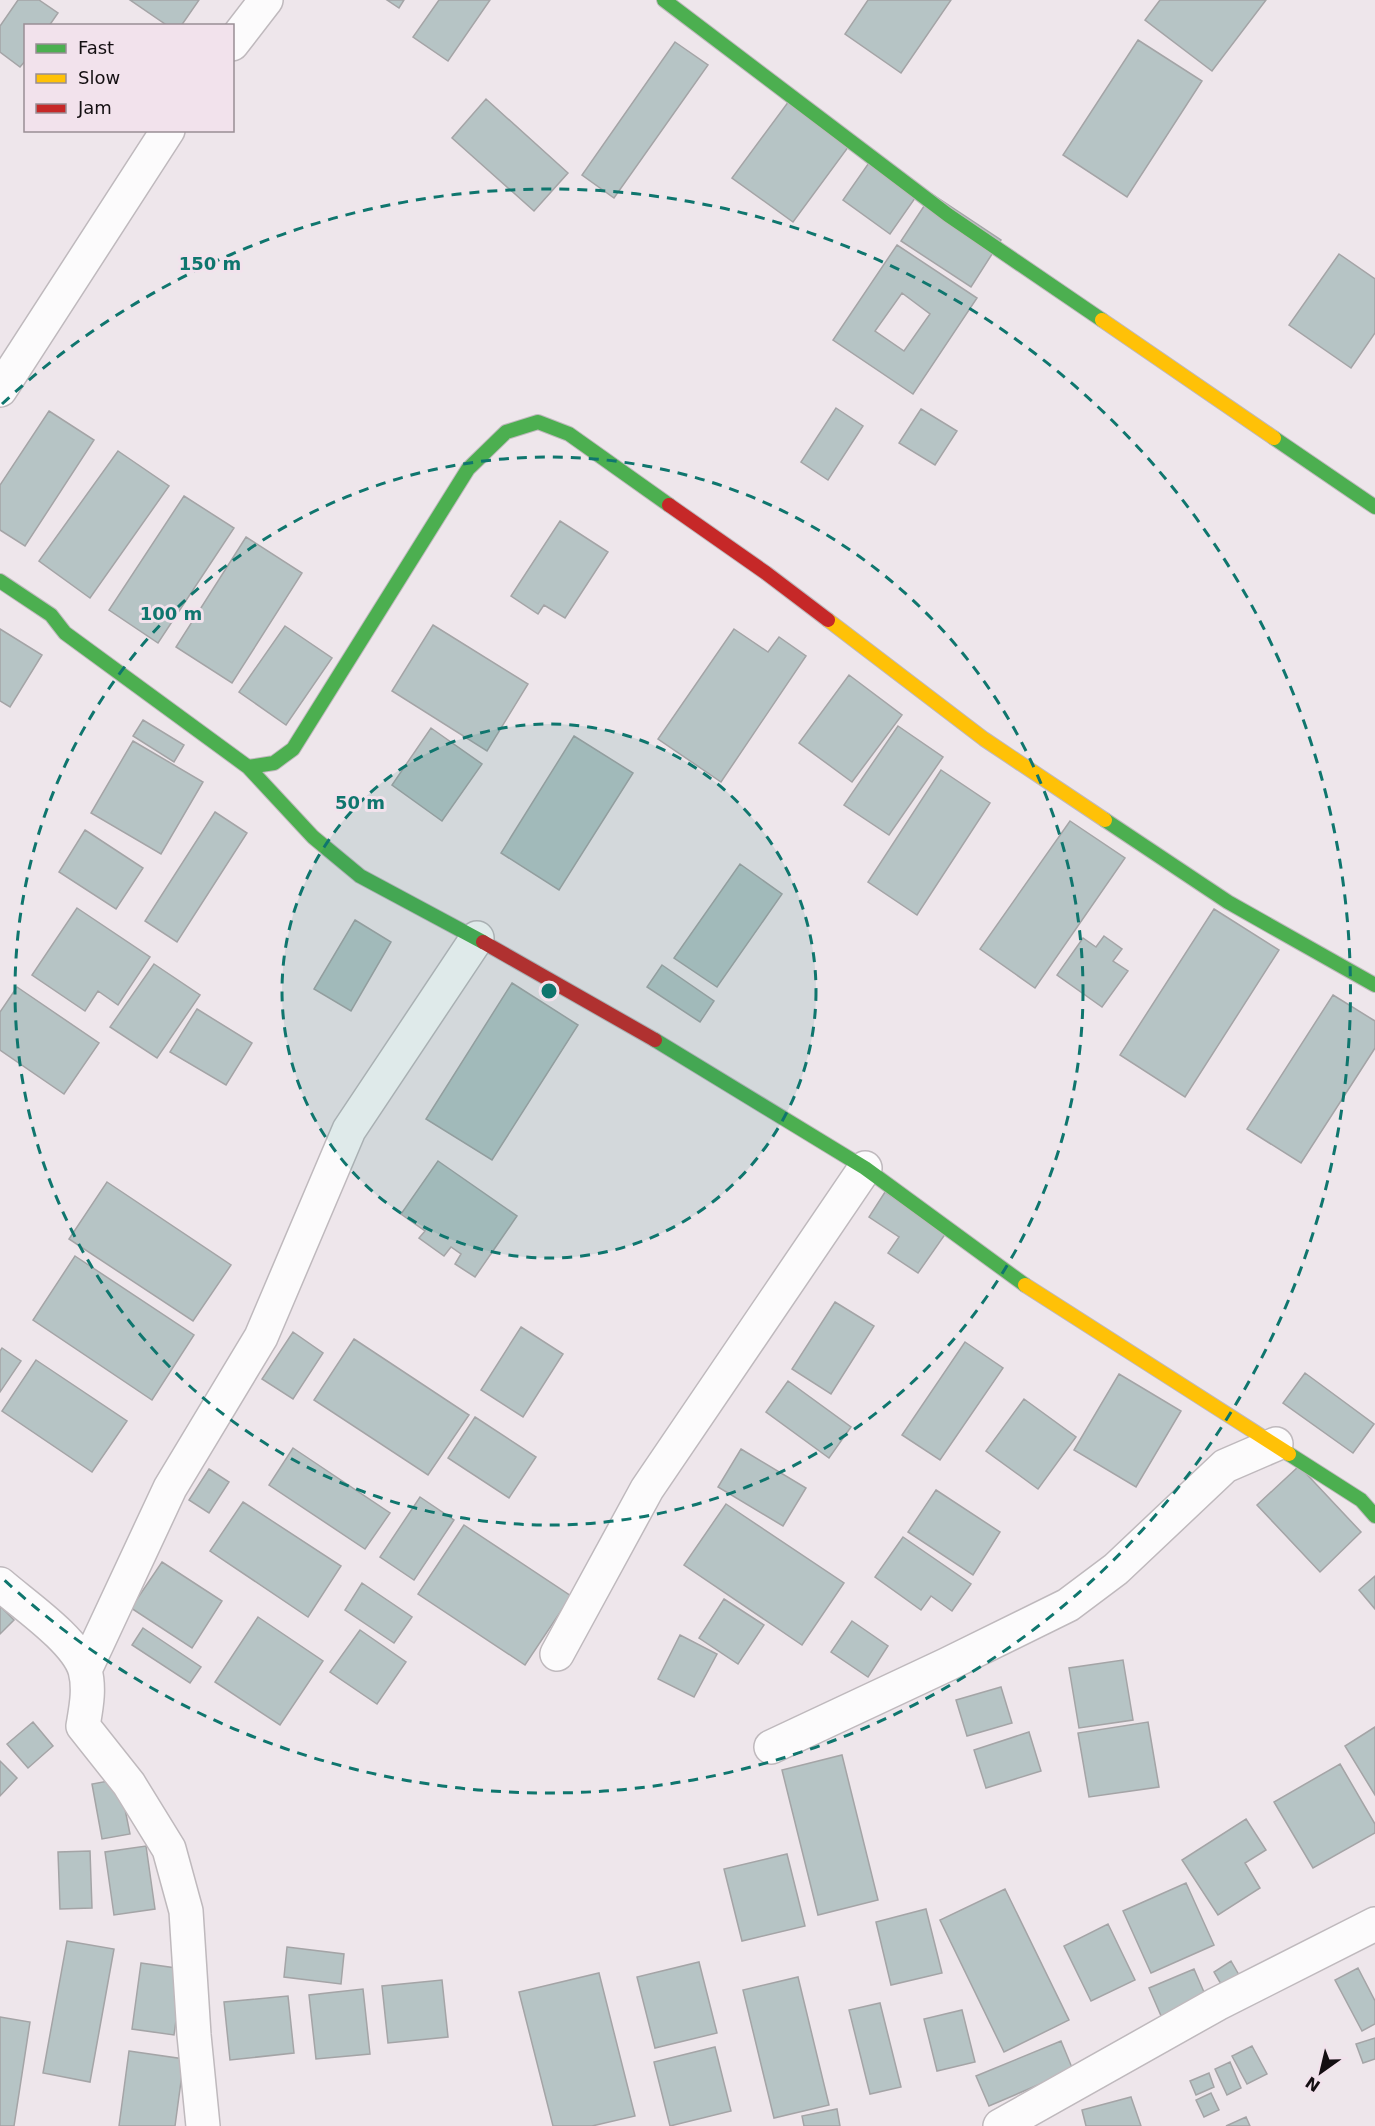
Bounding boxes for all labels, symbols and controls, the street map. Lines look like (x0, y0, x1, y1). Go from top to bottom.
legend (24, 24, 234, 132)
text: Fast (78, 37, 114, 58)
text: Slow (78, 67, 120, 88)
text: Jam (77, 97, 112, 118)
text: 150 m (179, 253, 241, 274)
text: 100 m (140, 603, 202, 624)
text: 50 m (335, 792, 385, 813)
centre of rings (539, 981, 559, 1001)
north arrow (1291, 2042, 1351, 2102)
text: N (1302, 2072, 1324, 2096)

